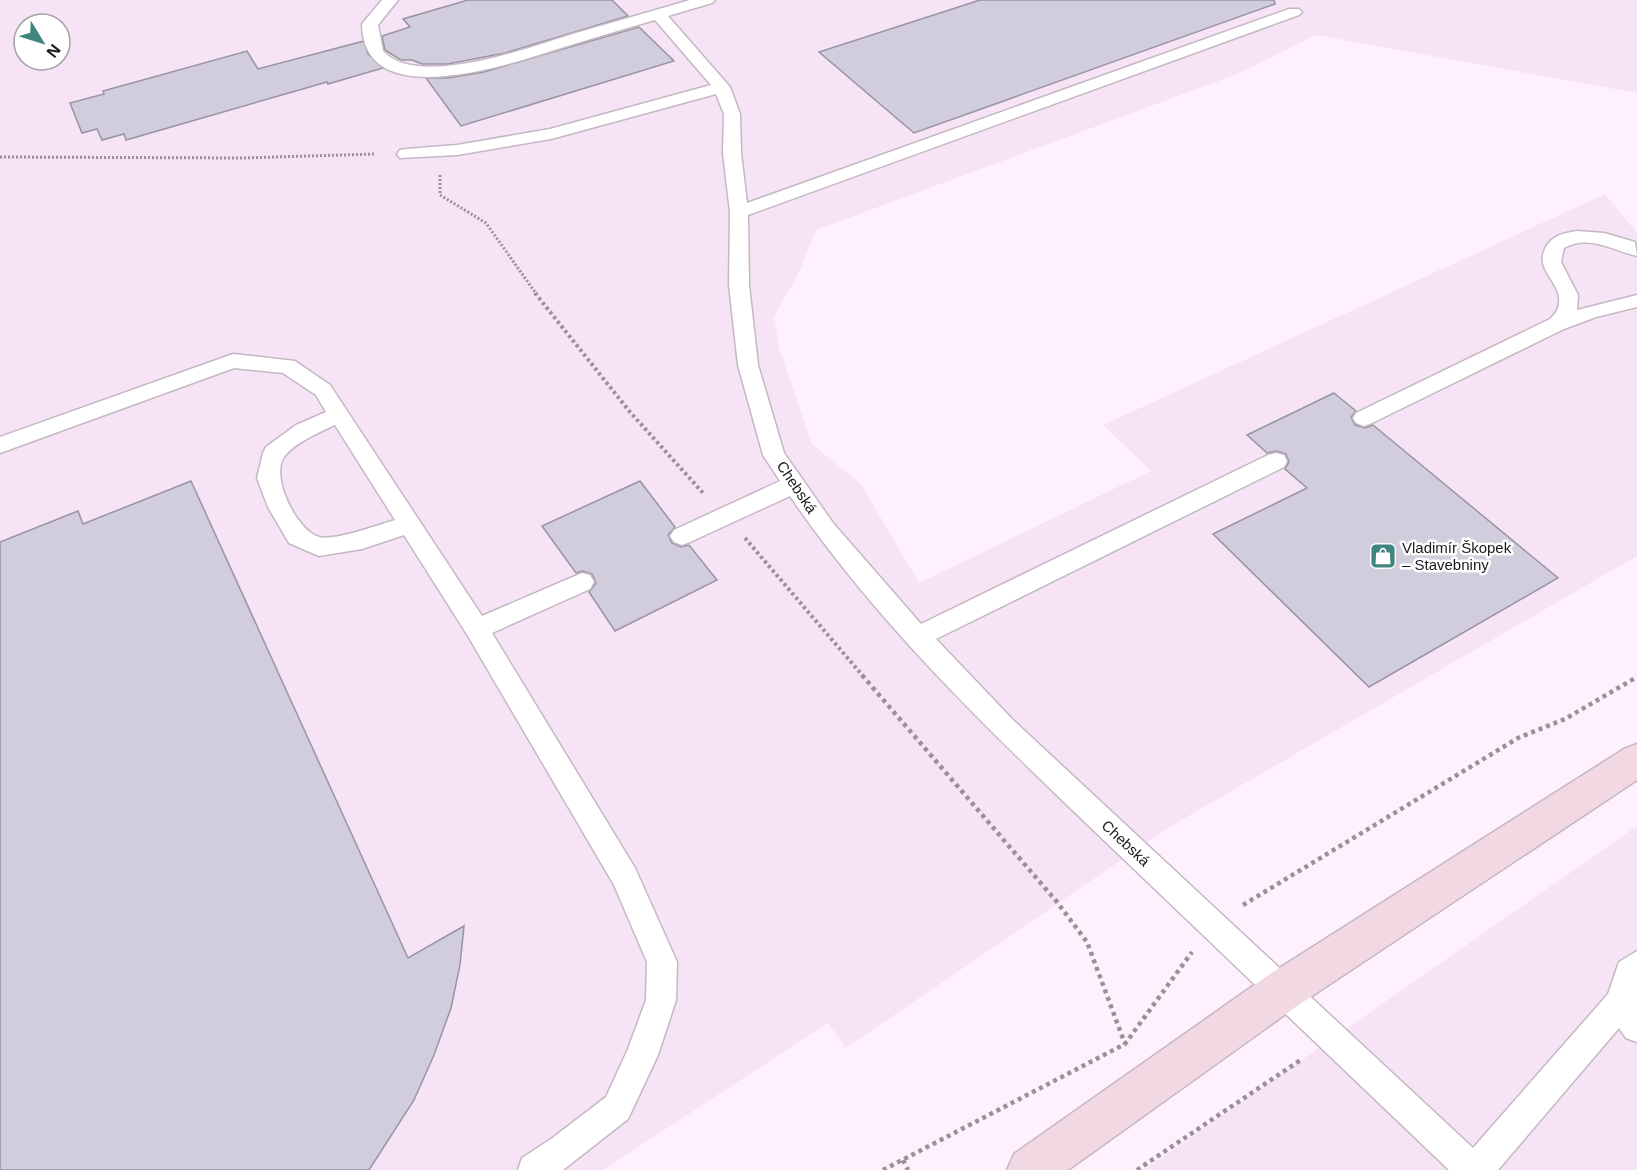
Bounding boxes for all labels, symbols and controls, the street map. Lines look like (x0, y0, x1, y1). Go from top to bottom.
north arrow (12, 12, 72, 72)
text: N (43, 41, 64, 61)
street label: Chebská (773, 458, 821, 517)
place label: Vladimír Škopek – Stavebniny (1402, 539, 1512, 573)
shop icon: Vladimír Škopek – Stavebniny (1368, 541, 1398, 571)
street label: Chebská (1099, 817, 1154, 870)

